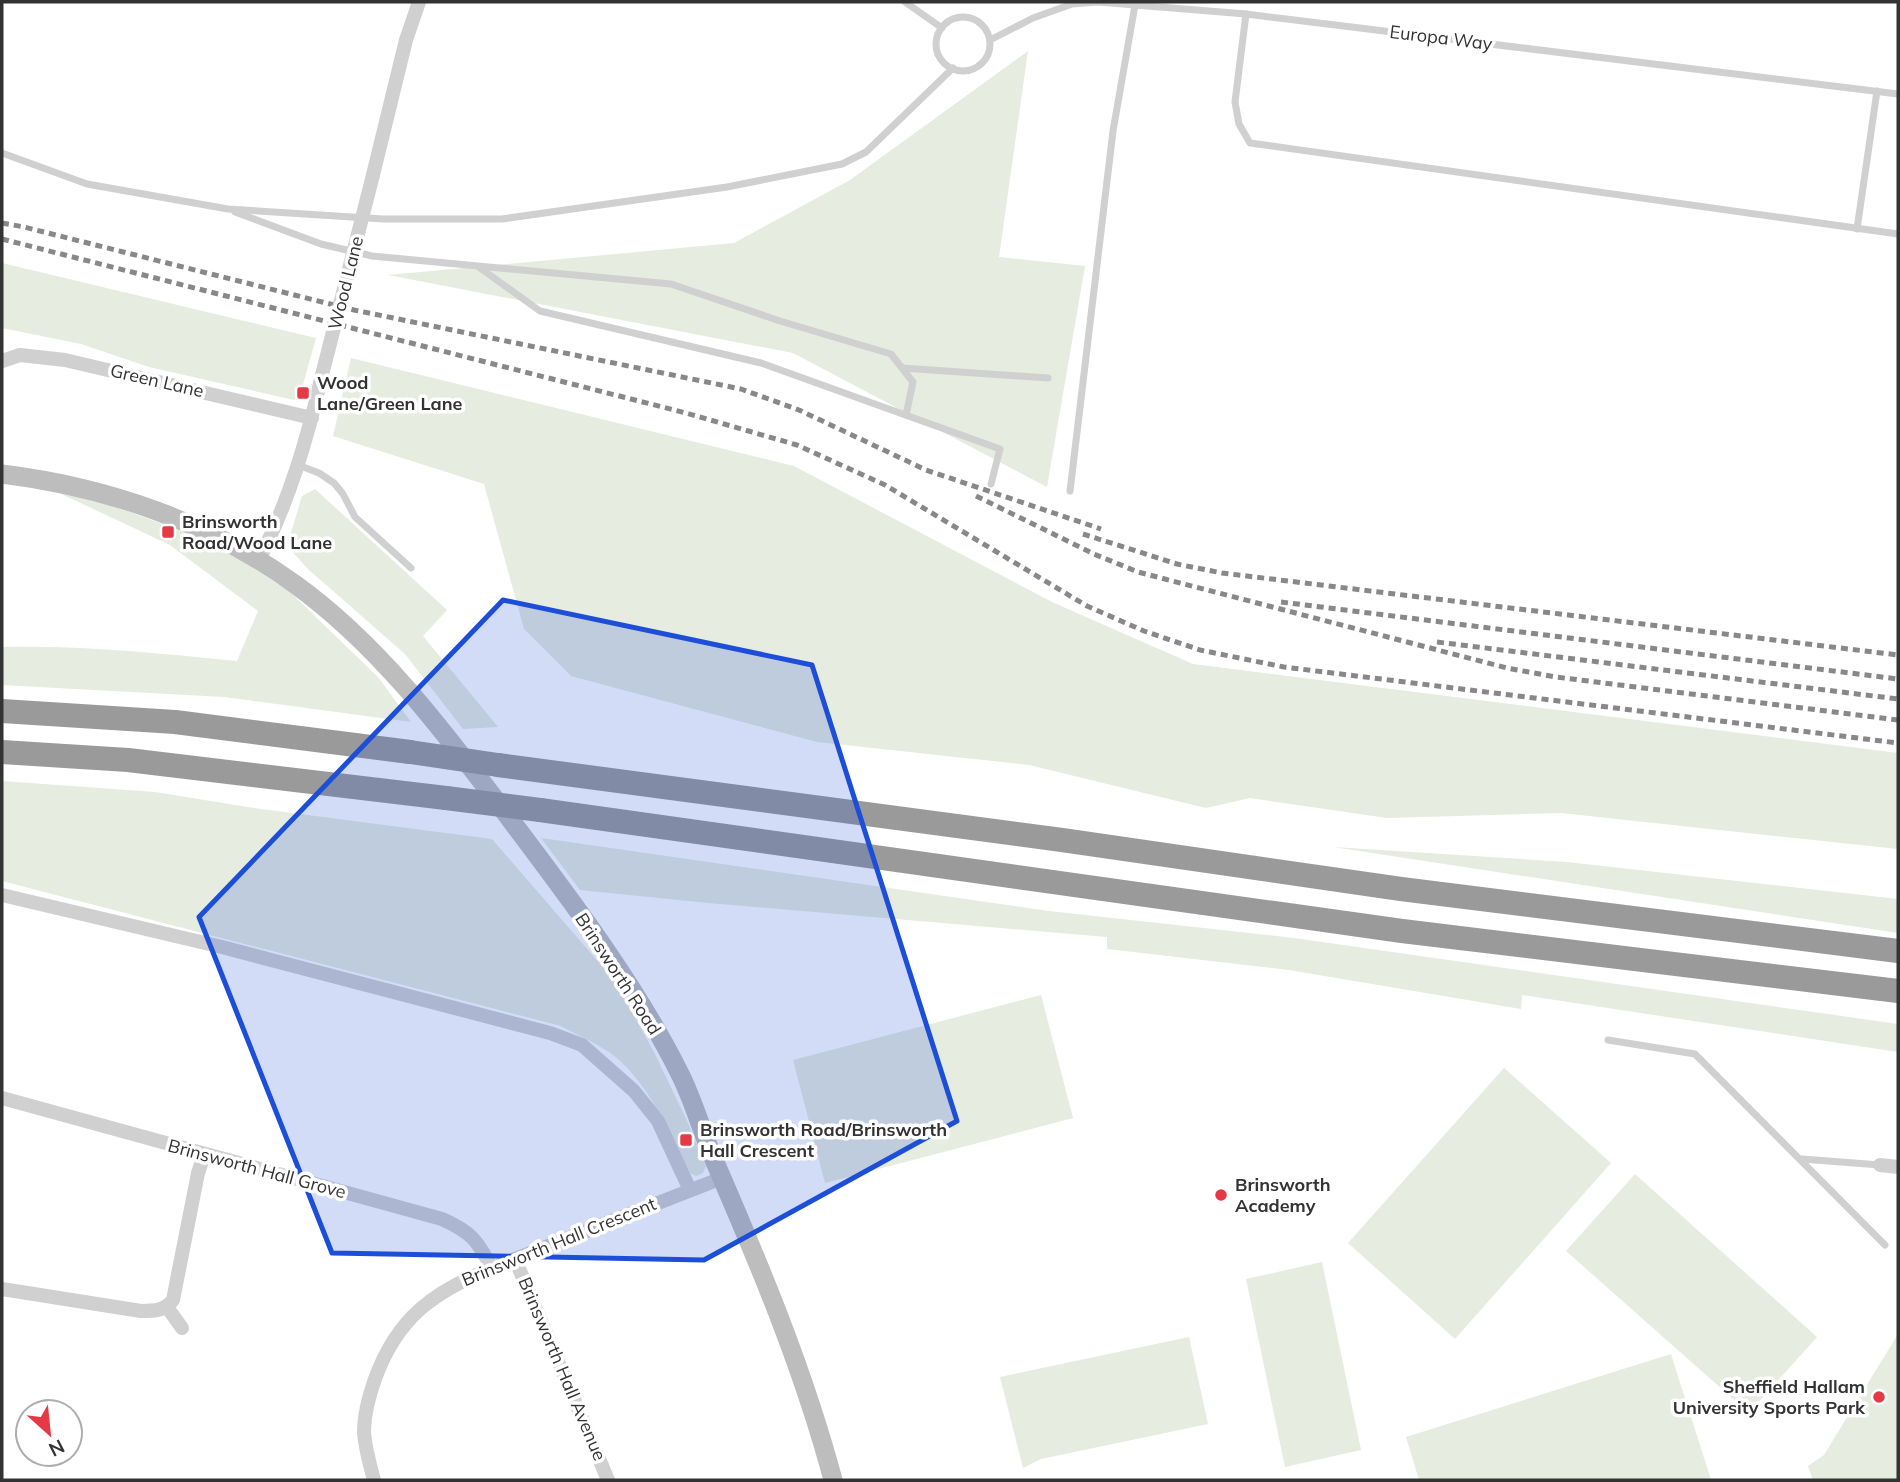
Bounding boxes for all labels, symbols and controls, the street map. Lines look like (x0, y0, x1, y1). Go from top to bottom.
street label: Europa Way (1388, 20, 1494, 55)
street label: Wood Lane (323, 234, 368, 332)
street label: Green Lane (108, 359, 206, 402)
place label: Wood Lane/Green Lane (317, 371, 462, 415)
marker: Wood Lane/Green Lane (295, 385, 311, 401)
place label: Brinsworth Road/Wood Lane (182, 510, 332, 554)
marker: Brinsworth Road/Wood Lane (160, 524, 176, 540)
street label: Brinsworth Road (570, 908, 666, 1039)
place label: Brinsworth Road/Brinsworth Hall Crescent (700, 1118, 947, 1162)
marker: Brinsworth Road/Brinsworth Hall Crescent (678, 1132, 694, 1148)
street label: Brinsworth Hall Grove (166, 1134, 349, 1203)
place label: Brinsworth Academy (1235, 1173, 1331, 1217)
marker: Brinsworth Academy (1213, 1187, 1229, 1203)
street label: Brinsworth Hall Crescent (458, 1192, 659, 1291)
street label: Brinsworth Hall Avenue (513, 1274, 612, 1464)
place label: Sheffield Hallam University Sports Park (1673, 1375, 1866, 1419)
marker: Sheffield Hallam University Sports Park (1871, 1389, 1887, 1405)
north arrow (14, 1398, 84, 1468)
text: N (45, 1434, 69, 1462)

